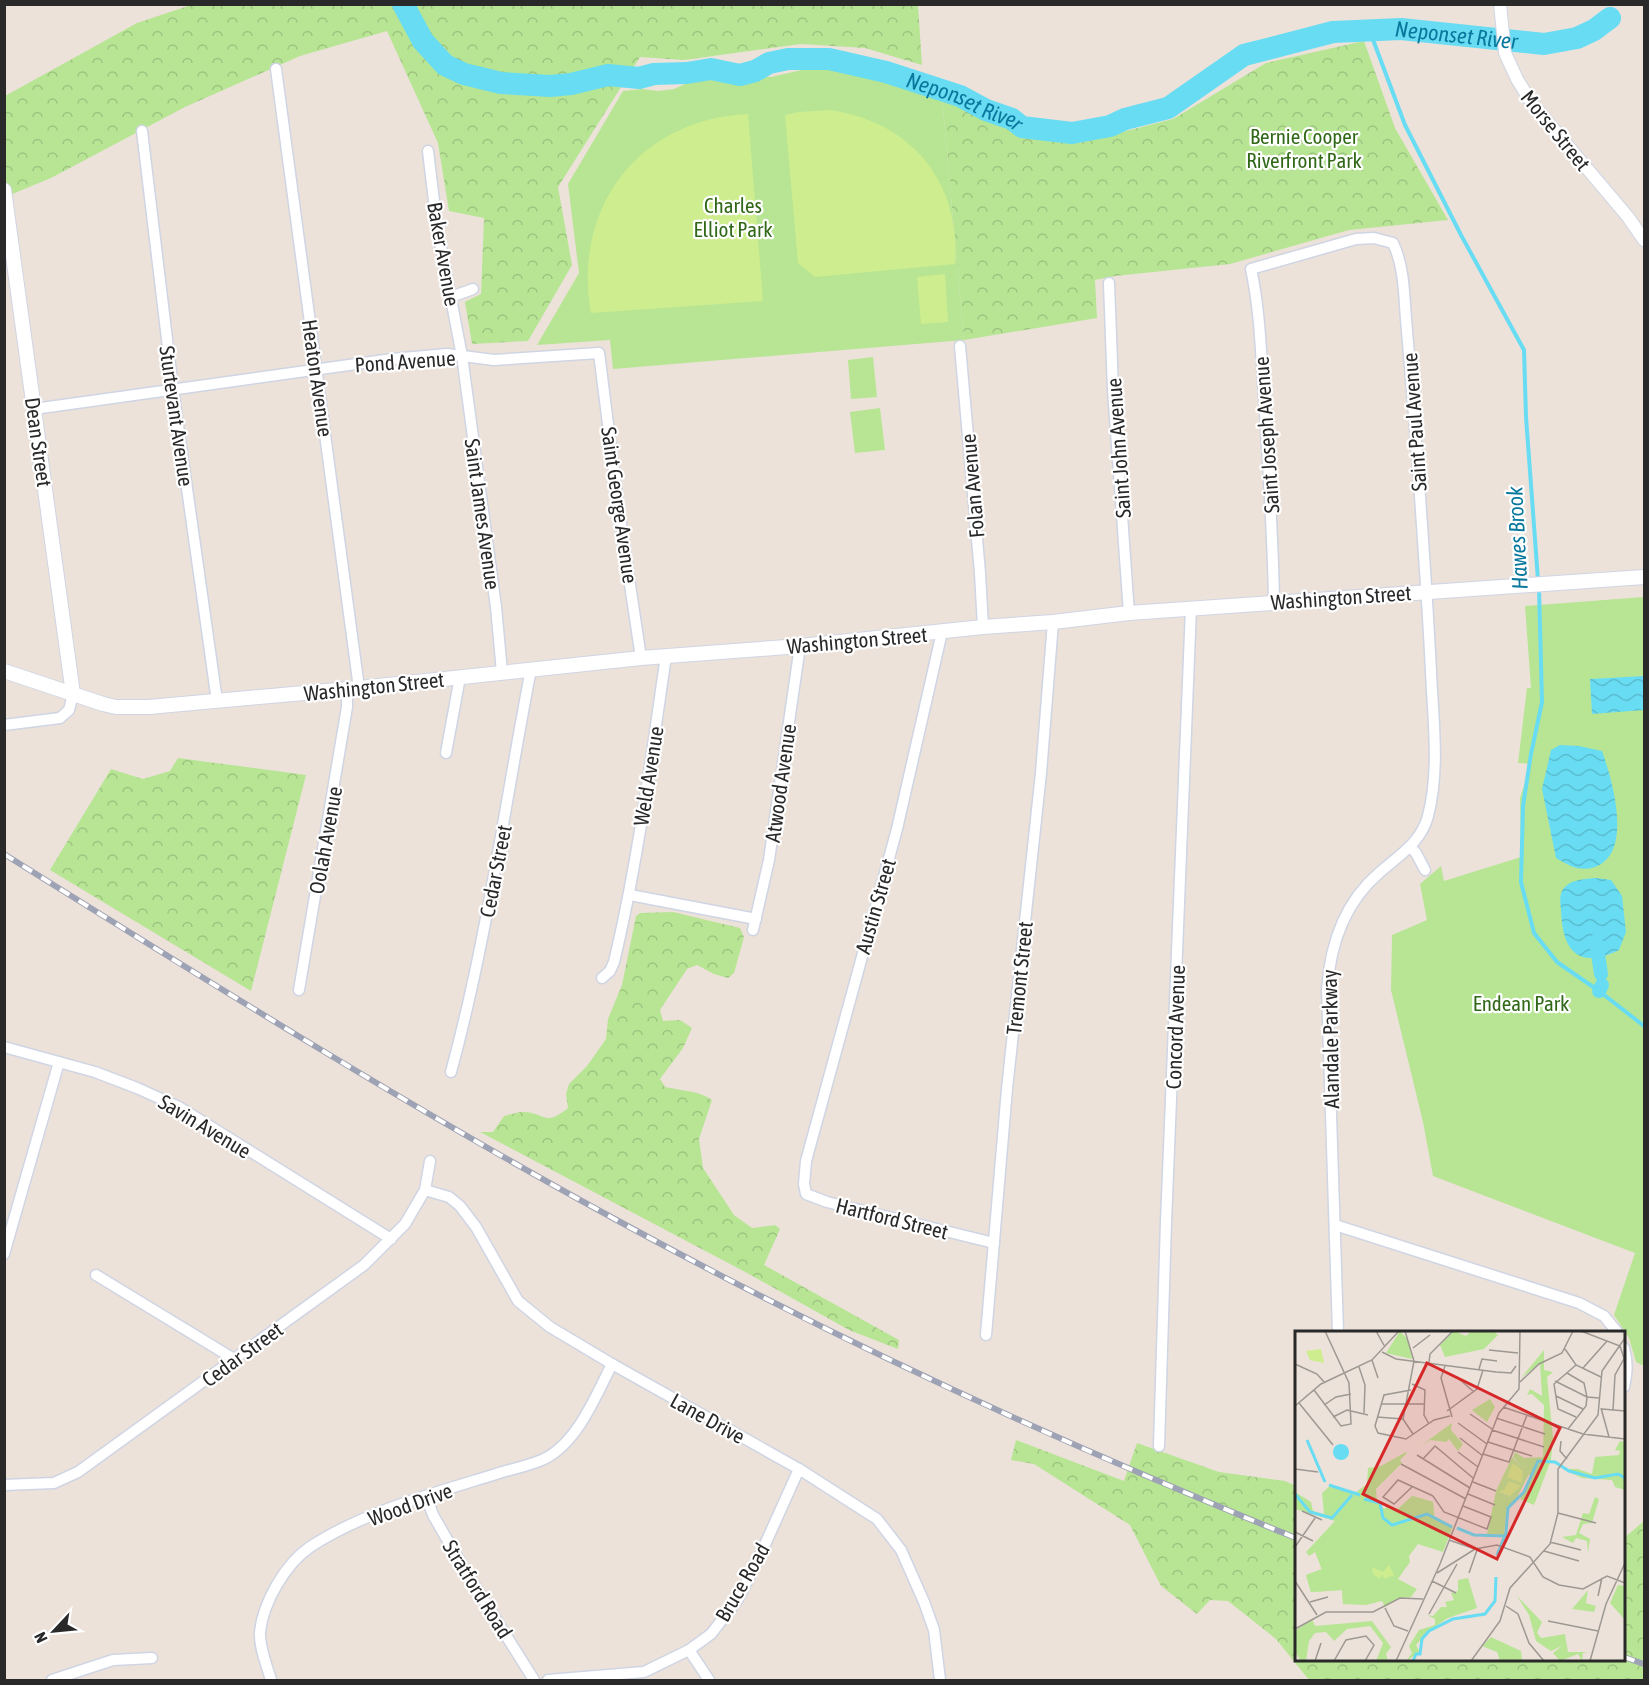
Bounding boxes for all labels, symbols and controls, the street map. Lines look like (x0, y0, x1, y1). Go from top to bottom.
water label: Neponset River (1394, 15, 1520, 54)
water label: Neponset River (903, 67, 1030, 137)
street label: Morse Street (1516, 85, 1596, 175)
park label: Bernie Cooper Riverfront Park (1246, 124, 1362, 172)
park label: Charles Elliot Park (694, 193, 772, 241)
street label: Baker Avenue (423, 200, 465, 308)
street label: Heaton Avenue (298, 318, 338, 438)
street label: Sturtevant Avenue (155, 344, 199, 488)
street label: Pond Avenue (354, 346, 456, 376)
street label: Saint Paul Avenue (1397, 352, 1431, 492)
street label: Saint Joseph Avenue (1249, 356, 1283, 514)
street label: Saint John Avenue (1101, 377, 1135, 519)
street label: Dean Street (21, 396, 57, 488)
street label: Saint George Avenue (597, 425, 643, 585)
street label: Folan Avenue (955, 433, 989, 539)
street label: Saint James Avenue (461, 437, 505, 591)
water label: Hawes Brook (1501, 485, 1533, 590)
street label: Washington Street (1270, 580, 1412, 614)
street label: Washington Street (786, 622, 928, 658)
street label: Washington Street (303, 667, 445, 705)
street label: Atwood Avenue (760, 722, 800, 844)
street label: Weld Avenue (628, 725, 668, 827)
street label: Oolah Avenue (304, 784, 346, 896)
street label: Cedar Street (474, 823, 516, 919)
street label: Austin Street (850, 856, 900, 956)
street label: Tremont Street (1001, 920, 1037, 1036)
street label: Concord Avenue (1161, 964, 1189, 1090)
street label: Alandale Parkway (1317, 969, 1343, 1109)
park label: Endean Park (1473, 991, 1569, 1015)
street label: Savin Avenue (155, 1089, 255, 1163)
street label: Hartford Street (833, 1192, 951, 1244)
street label: Cedar Street (197, 1317, 287, 1391)
inset map (1295, 1331, 1625, 1661)
street label: Lane Drive (667, 1388, 749, 1448)
street label: Wood Drive (365, 1478, 455, 1530)
street label: Stratford Road (438, 1535, 518, 1643)
street label: Bruce Road (710, 1539, 774, 1625)
north arrow (24, 1601, 84, 1661)
text: N (30, 1629, 51, 1646)

